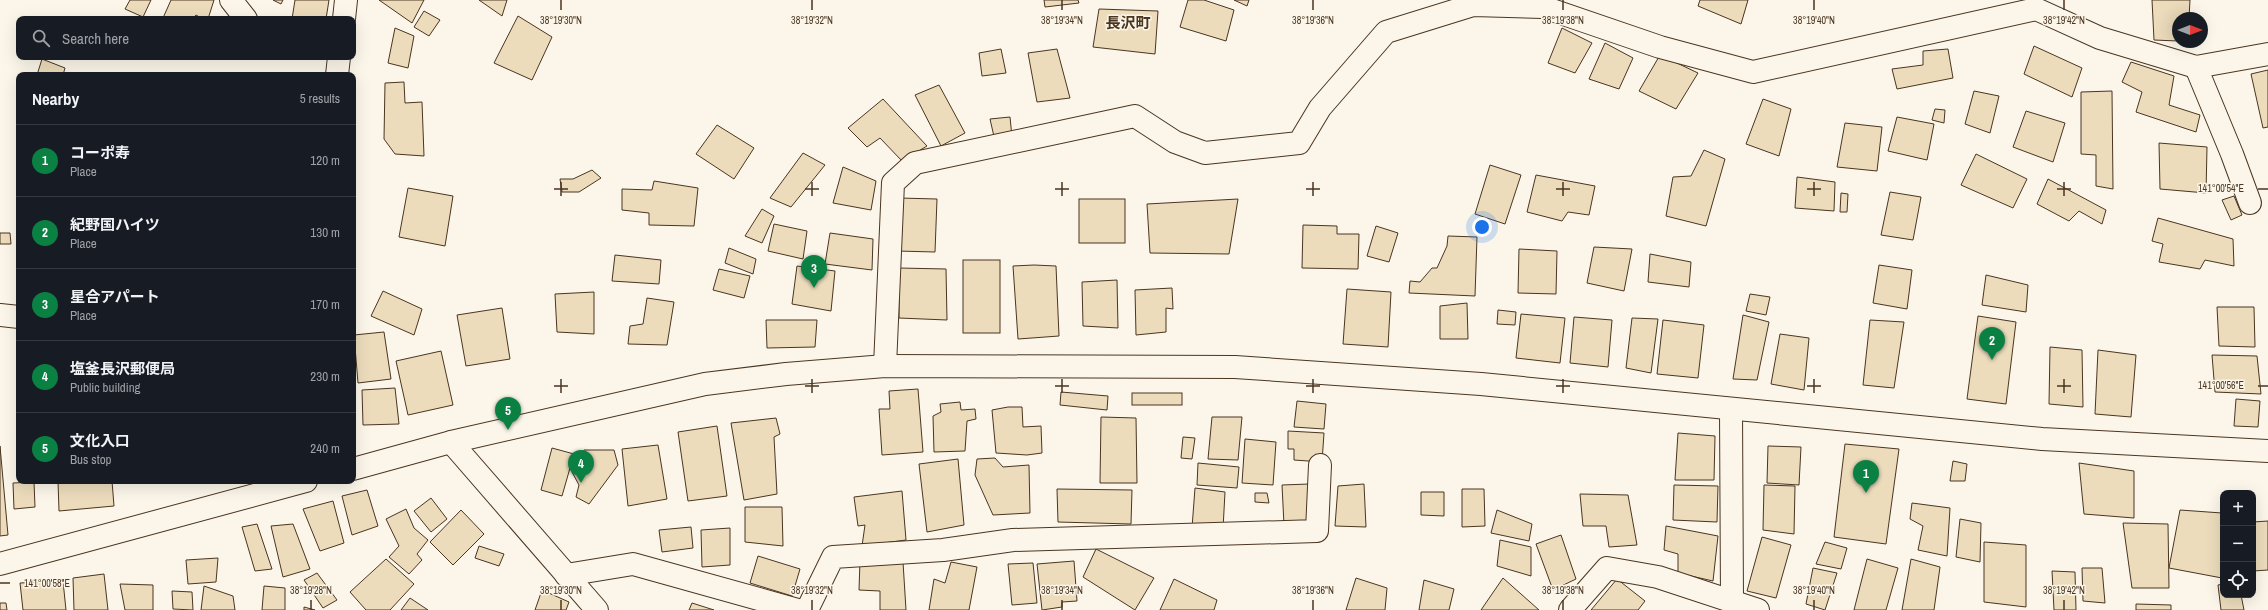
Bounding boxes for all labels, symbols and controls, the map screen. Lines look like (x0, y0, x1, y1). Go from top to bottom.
district label: 長沢町 (1105, 12, 1151, 33)
north arrow (2172, 12, 2208, 48)
text: 38°19'30"N (540, 14, 582, 27)
text: 38°19'32"N (791, 14, 833, 27)
text: 38°19'34"N (1041, 14, 1083, 27)
text: 38°19'36"N (1292, 14, 1334, 27)
text: 38°19'38"N (1542, 14, 1584, 27)
text: 38°19'40"N (1793, 14, 1835, 27)
text: 38°19'42"N (2043, 14, 2085, 27)
search box (16, 16, 356, 60)
icon: search (30, 27, 52, 49)
text: Search here (62, 28, 129, 49)
text: Nearby (32, 87, 79, 110)
text: 5 results (300, 90, 340, 107)
text: コーポ寿 (70, 142, 130, 163)
text: 1 (42, 152, 48, 169)
text: 120 m (310, 152, 340, 169)
text: Place (70, 163, 97, 180)
text: 141°00'54"E (2198, 182, 2244, 195)
text: 紀野国ハイツ (70, 214, 160, 235)
your location (1472, 217, 1492, 237)
text: 2 (42, 224, 48, 241)
text: 130 m (310, 224, 340, 241)
text: Place (70, 235, 97, 252)
pin: 3 (801, 255, 827, 288)
text: 星合アパート (70, 286, 160, 307)
text: 3 (42, 296, 48, 313)
text: 170 m (310, 296, 340, 313)
text: Place (70, 307, 97, 324)
pin: 2 (1979, 327, 2005, 360)
text: 塩釜長沢郵便局 (70, 358, 175, 379)
text: 4 (42, 368, 48, 385)
text: 230 m (310, 368, 340, 385)
text: Public building (70, 379, 141, 396)
text: 141°00'56"E (2198, 379, 2244, 392)
pin: 5 (495, 397, 521, 430)
text: 文化入口 (70, 430, 130, 451)
text: 5 (42, 440, 48, 457)
text: 240 m (310, 440, 340, 457)
pin: 4 (568, 450, 594, 483)
text: Bus stop (70, 451, 111, 468)
pin: 1 (1853, 460, 1879, 493)
map controls (2220, 490, 2256, 598)
button: + (2220, 490, 2256, 526)
button: − (2220, 526, 2256, 562)
button: locate (2220, 562, 2256, 598)
text: 141°00'58"E (24, 577, 70, 590)
text: 38°19'28"N (290, 584, 332, 597)
text: 38°19'30"N (540, 584, 582, 597)
text: 38°19'32"N (791, 584, 833, 597)
text: 38°19'34"N (1041, 584, 1083, 597)
text: 38°19'36"N (1292, 584, 1334, 597)
text: 38°19'38"N (1542, 584, 1584, 597)
text: 38°19'40"N (1793, 584, 1835, 597)
text: 38°19'42"N (2043, 584, 2085, 597)

